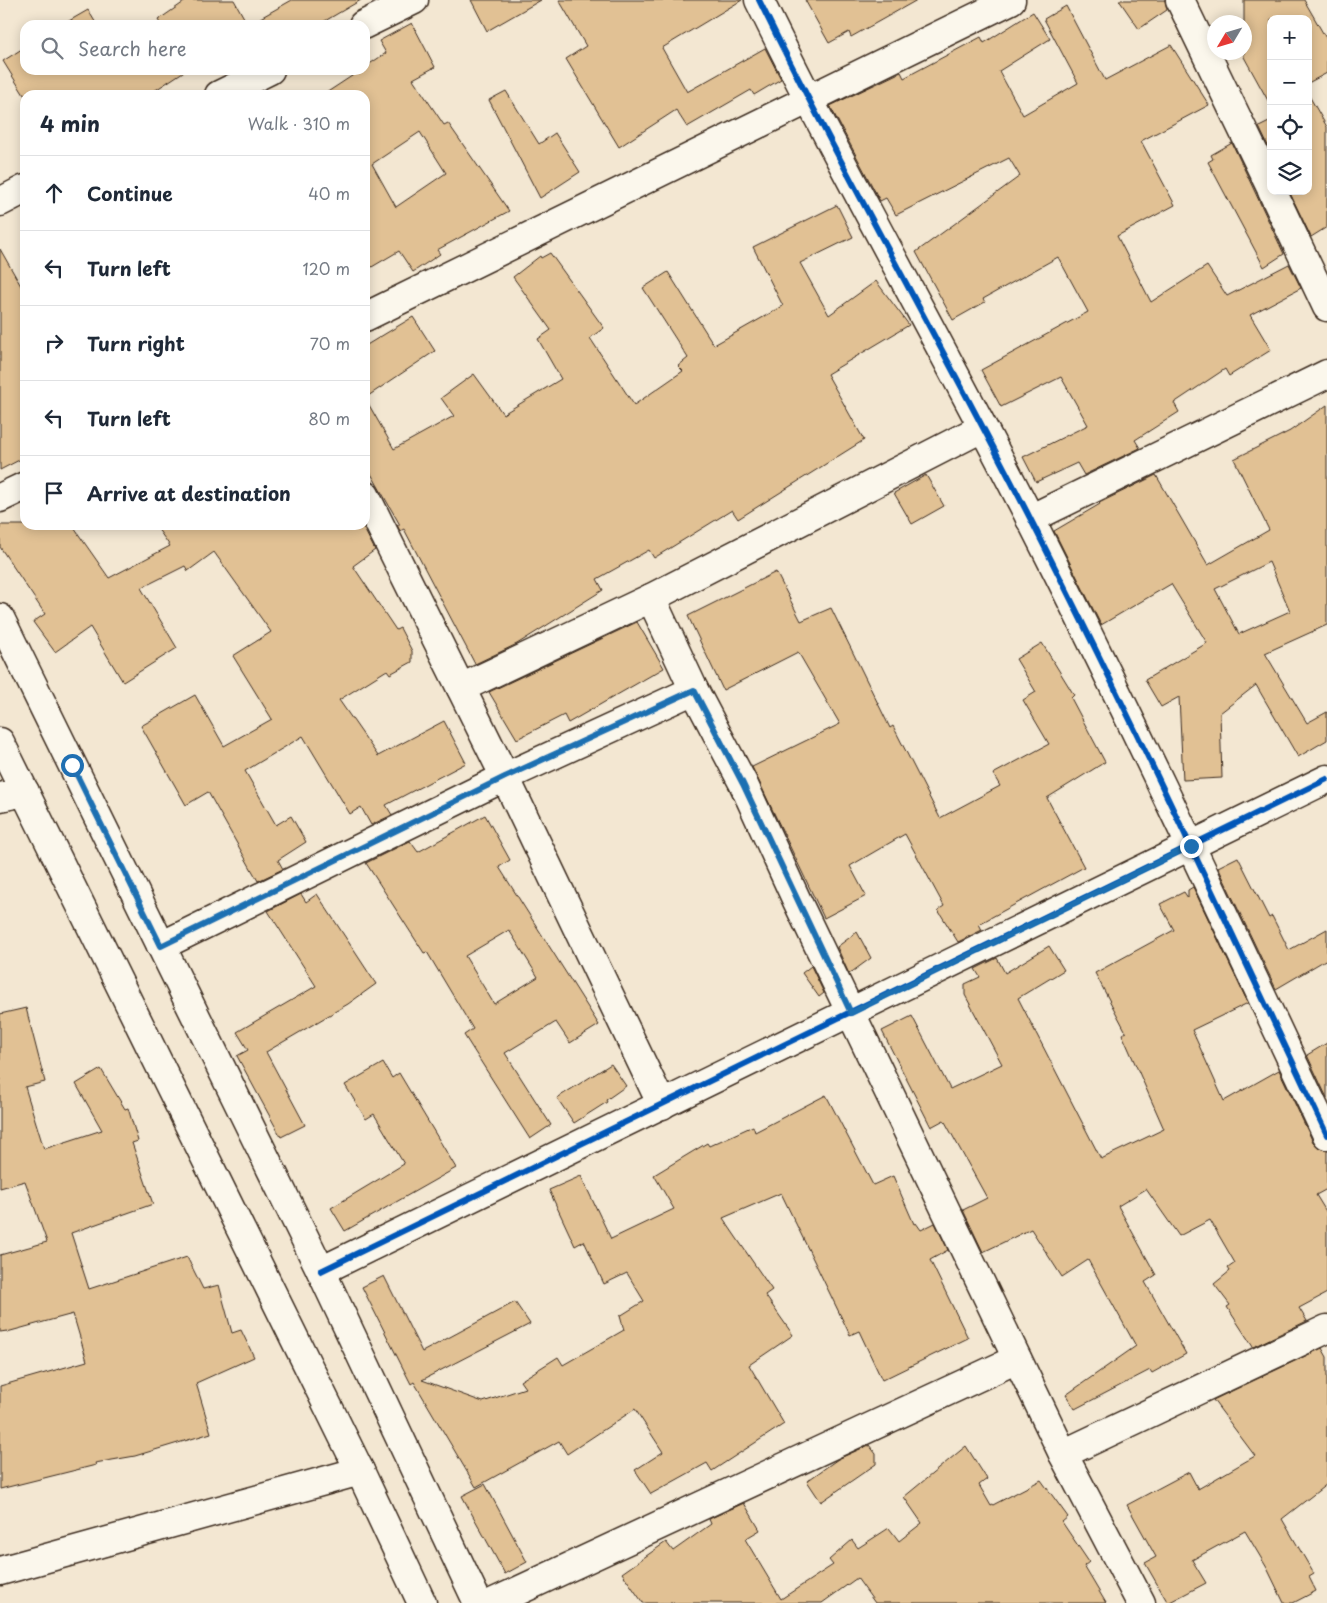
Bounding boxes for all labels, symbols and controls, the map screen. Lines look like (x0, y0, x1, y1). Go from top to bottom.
north arrow (1207, 15, 1252, 60)
map controls (1267, 15, 1312, 195)
button: + (1267, 15, 1312, 60)
search box (20, 20, 370, 75)
icon: search (38, 34, 66, 62)
text: Search here (78, 34, 187, 62)
button: − (1267, 60, 1312, 105)
button: locate (1267, 105, 1312, 150)
text: 4 min (40, 107, 100, 139)
text: Walk · 310 m (248, 111, 350, 135)
button: layers (1267, 150, 1312, 195)
icon: ahead (40, 179, 68, 207)
text: Continue (87, 179, 173, 207)
text: 40 m (308, 181, 350, 205)
icon: left (40, 254, 68, 282)
text: Turn left (87, 254, 171, 282)
text: 120 m (303, 256, 350, 280)
icon: right (40, 329, 68, 357)
text: Turn right (87, 329, 185, 357)
text: 70 m (310, 331, 350, 355)
icon: left (40, 404, 68, 432)
text: Turn left (87, 404, 171, 432)
text: 80 m (308, 406, 350, 430)
icon: arrive (40, 479, 68, 507)
text: Arrive at destination (87, 479, 291, 507)
route start (61, 754, 84, 777)
route end (1180, 835, 1203, 858)

